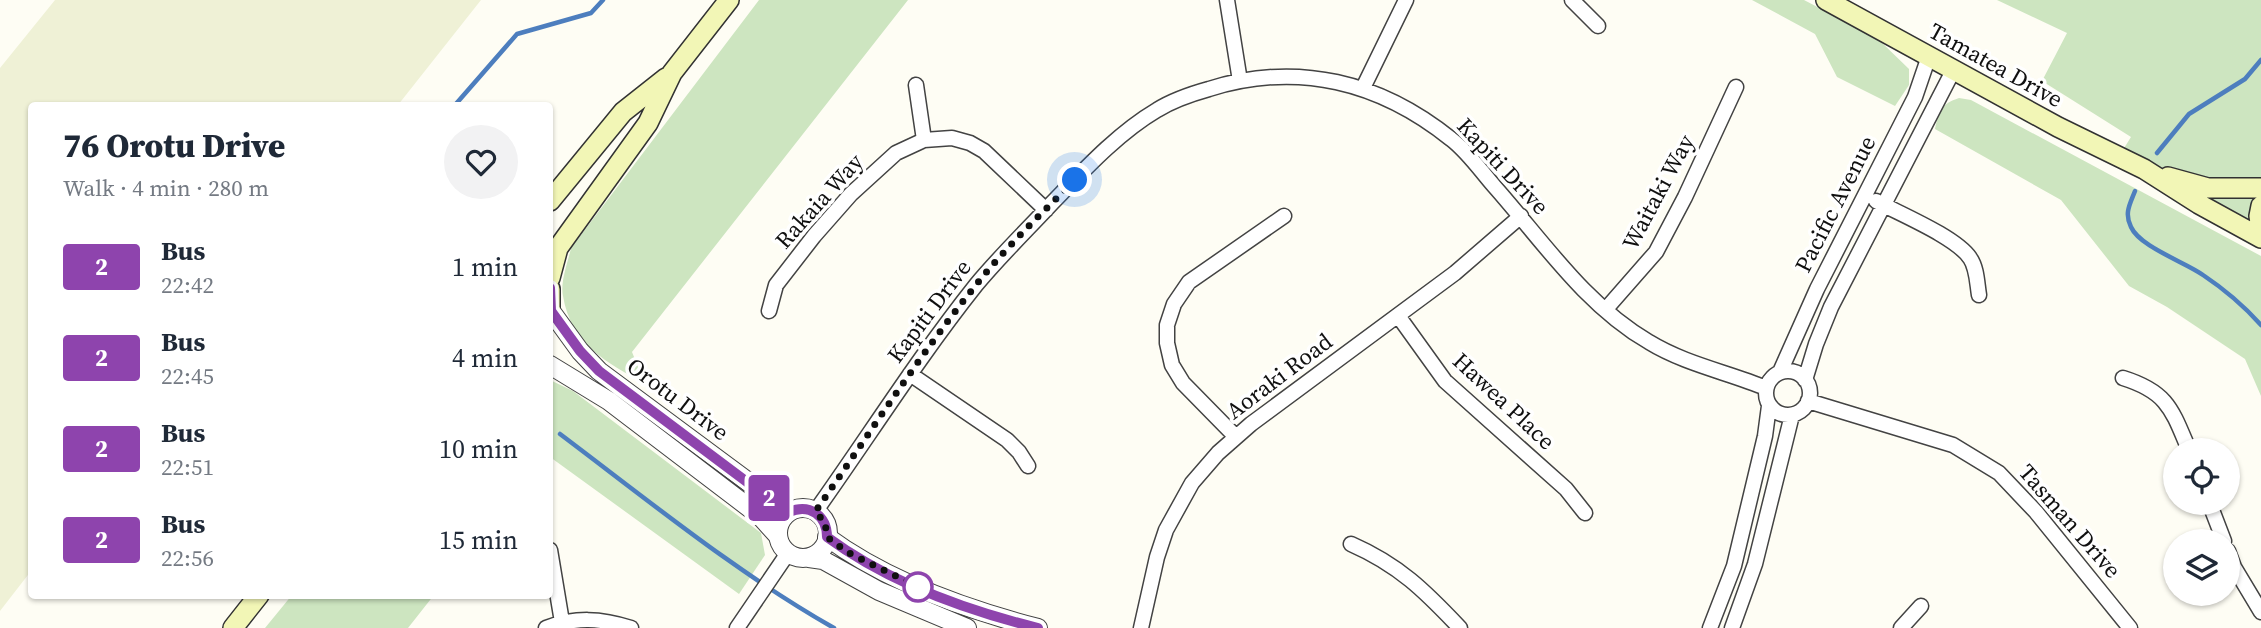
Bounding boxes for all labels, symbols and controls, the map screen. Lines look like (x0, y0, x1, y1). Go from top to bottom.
street label: Tamatea Drive (1923, 15, 2069, 115)
street label: Kapiti Drive (1450, 111, 1556, 221)
text: 76 Orotu Drive (63, 123, 285, 168)
button: heart (444, 125, 518, 199)
street label: Waitaki Way (1614, 129, 1702, 255)
street label: Pacific Avenue (1787, 130, 1883, 278)
street label: Rakaia Way (768, 146, 871, 256)
your location (1057, 162, 1092, 197)
text: Walk · 4 min · 280 m (63, 172, 269, 204)
text: Bus (161, 233, 205, 269)
text: 1 min (452, 249, 518, 285)
text: 2 (95, 250, 108, 283)
street label: Kapiti Drive (880, 253, 978, 369)
text: 22:42 (161, 269, 214, 301)
text: Bus (161, 324, 205, 360)
street label: Aoraki Road (1219, 325, 1339, 427)
text: 4 min (452, 340, 518, 376)
text: 2 (95, 341, 108, 374)
street label: Hawea Place (1446, 345, 1562, 457)
street label: Orotu Drive (621, 350, 735, 448)
text: 22:45 (161, 360, 214, 392)
text: Bus (161, 415, 205, 451)
text: 10 min (439, 431, 518, 467)
text: 2 (95, 432, 108, 465)
map controls (2163, 438, 2240, 606)
button: locate (2163, 438, 2240, 515)
text: 22:51 (161, 451, 214, 483)
street label: Tasman Drive (2011, 457, 2129, 585)
line badge: 2 (746, 475, 792, 521)
text: 2 (762, 481, 776, 514)
text: Bus (161, 506, 205, 542)
text: 15 min (439, 522, 518, 558)
text: 2 (95, 523, 108, 556)
button: layers (2163, 529, 2240, 606)
text: 22:56 (161, 542, 214, 574)
unlabelled marker (903, 572, 933, 602)

